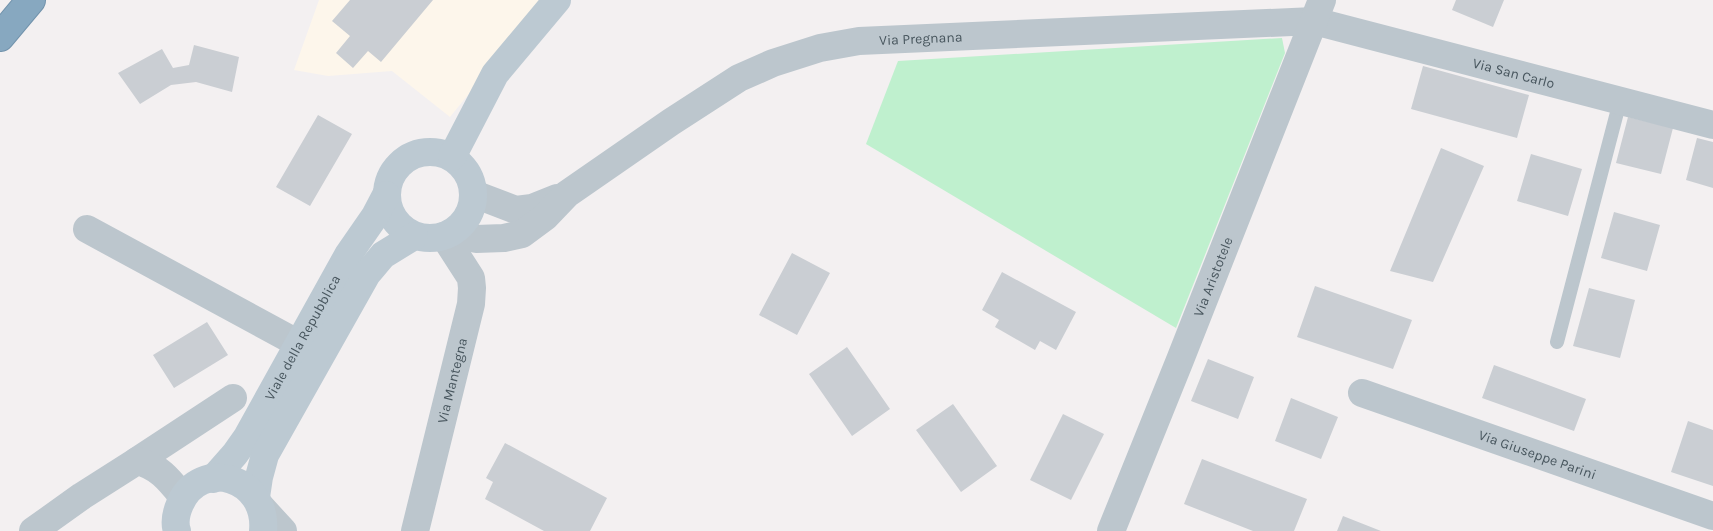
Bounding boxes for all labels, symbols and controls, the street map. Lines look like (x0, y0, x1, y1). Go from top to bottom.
street label: Via Pregnana (879, 28, 963, 49)
street label: Via San Carlo (1471, 54, 1556, 92)
street label: Via Aristotele (1190, 234, 1236, 319)
street label: Viale della Repubblica (261, 272, 344, 403)
street label: Via Mantegna (433, 336, 471, 425)
street label: Via Giuseppe Parini (1476, 426, 1599, 483)

